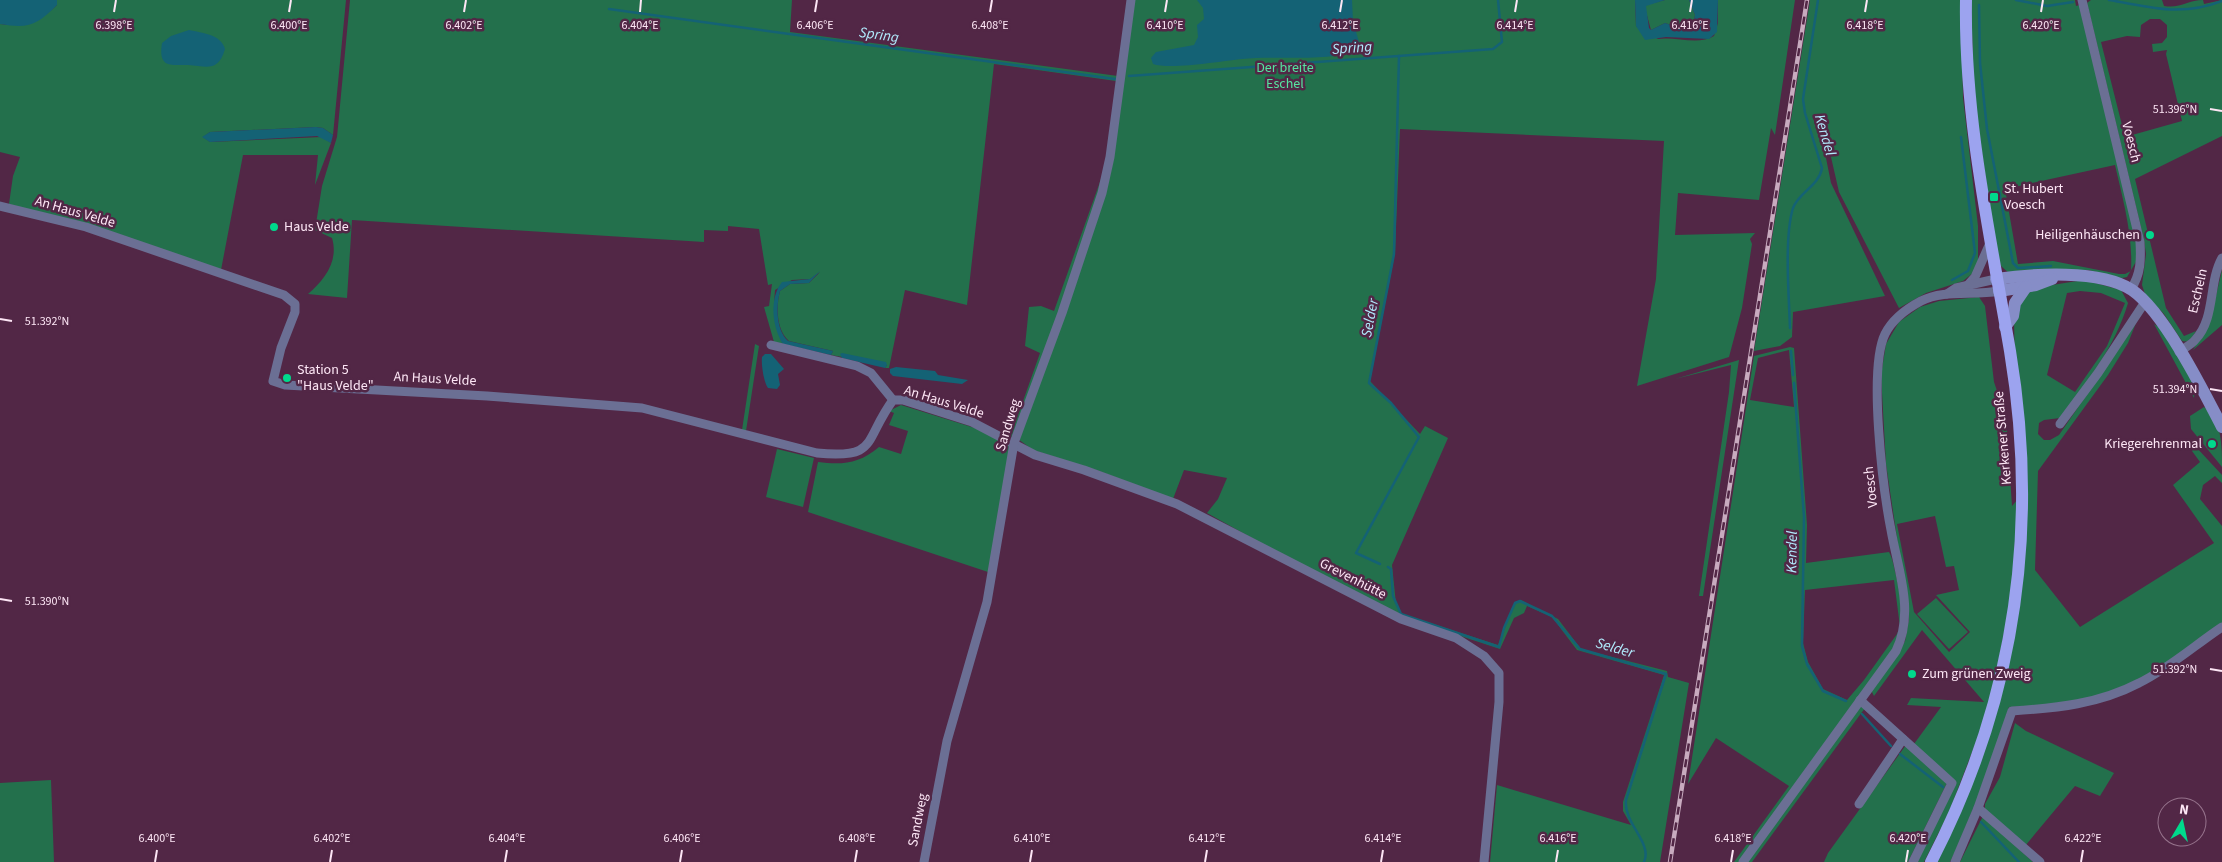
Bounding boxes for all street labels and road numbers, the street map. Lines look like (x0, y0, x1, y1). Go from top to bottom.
street label: Voesch (2116, 119, 2146, 165)
street label: An Haus Velde (32, 191, 118, 233)
street label: Escheln (2183, 267, 2213, 315)
street label: An Haus Velde (393, 367, 477, 391)
street label: An Haus Velde (902, 380, 987, 424)
street label: Kerkener Straße (1989, 390, 2017, 486)
street label: Sandweg (991, 396, 1025, 454)
street label: Voesch (1859, 465, 1883, 509)
street label: Grevenhütte (1316, 554, 1390, 604)
street label: Sandweg (903, 792, 933, 848)

